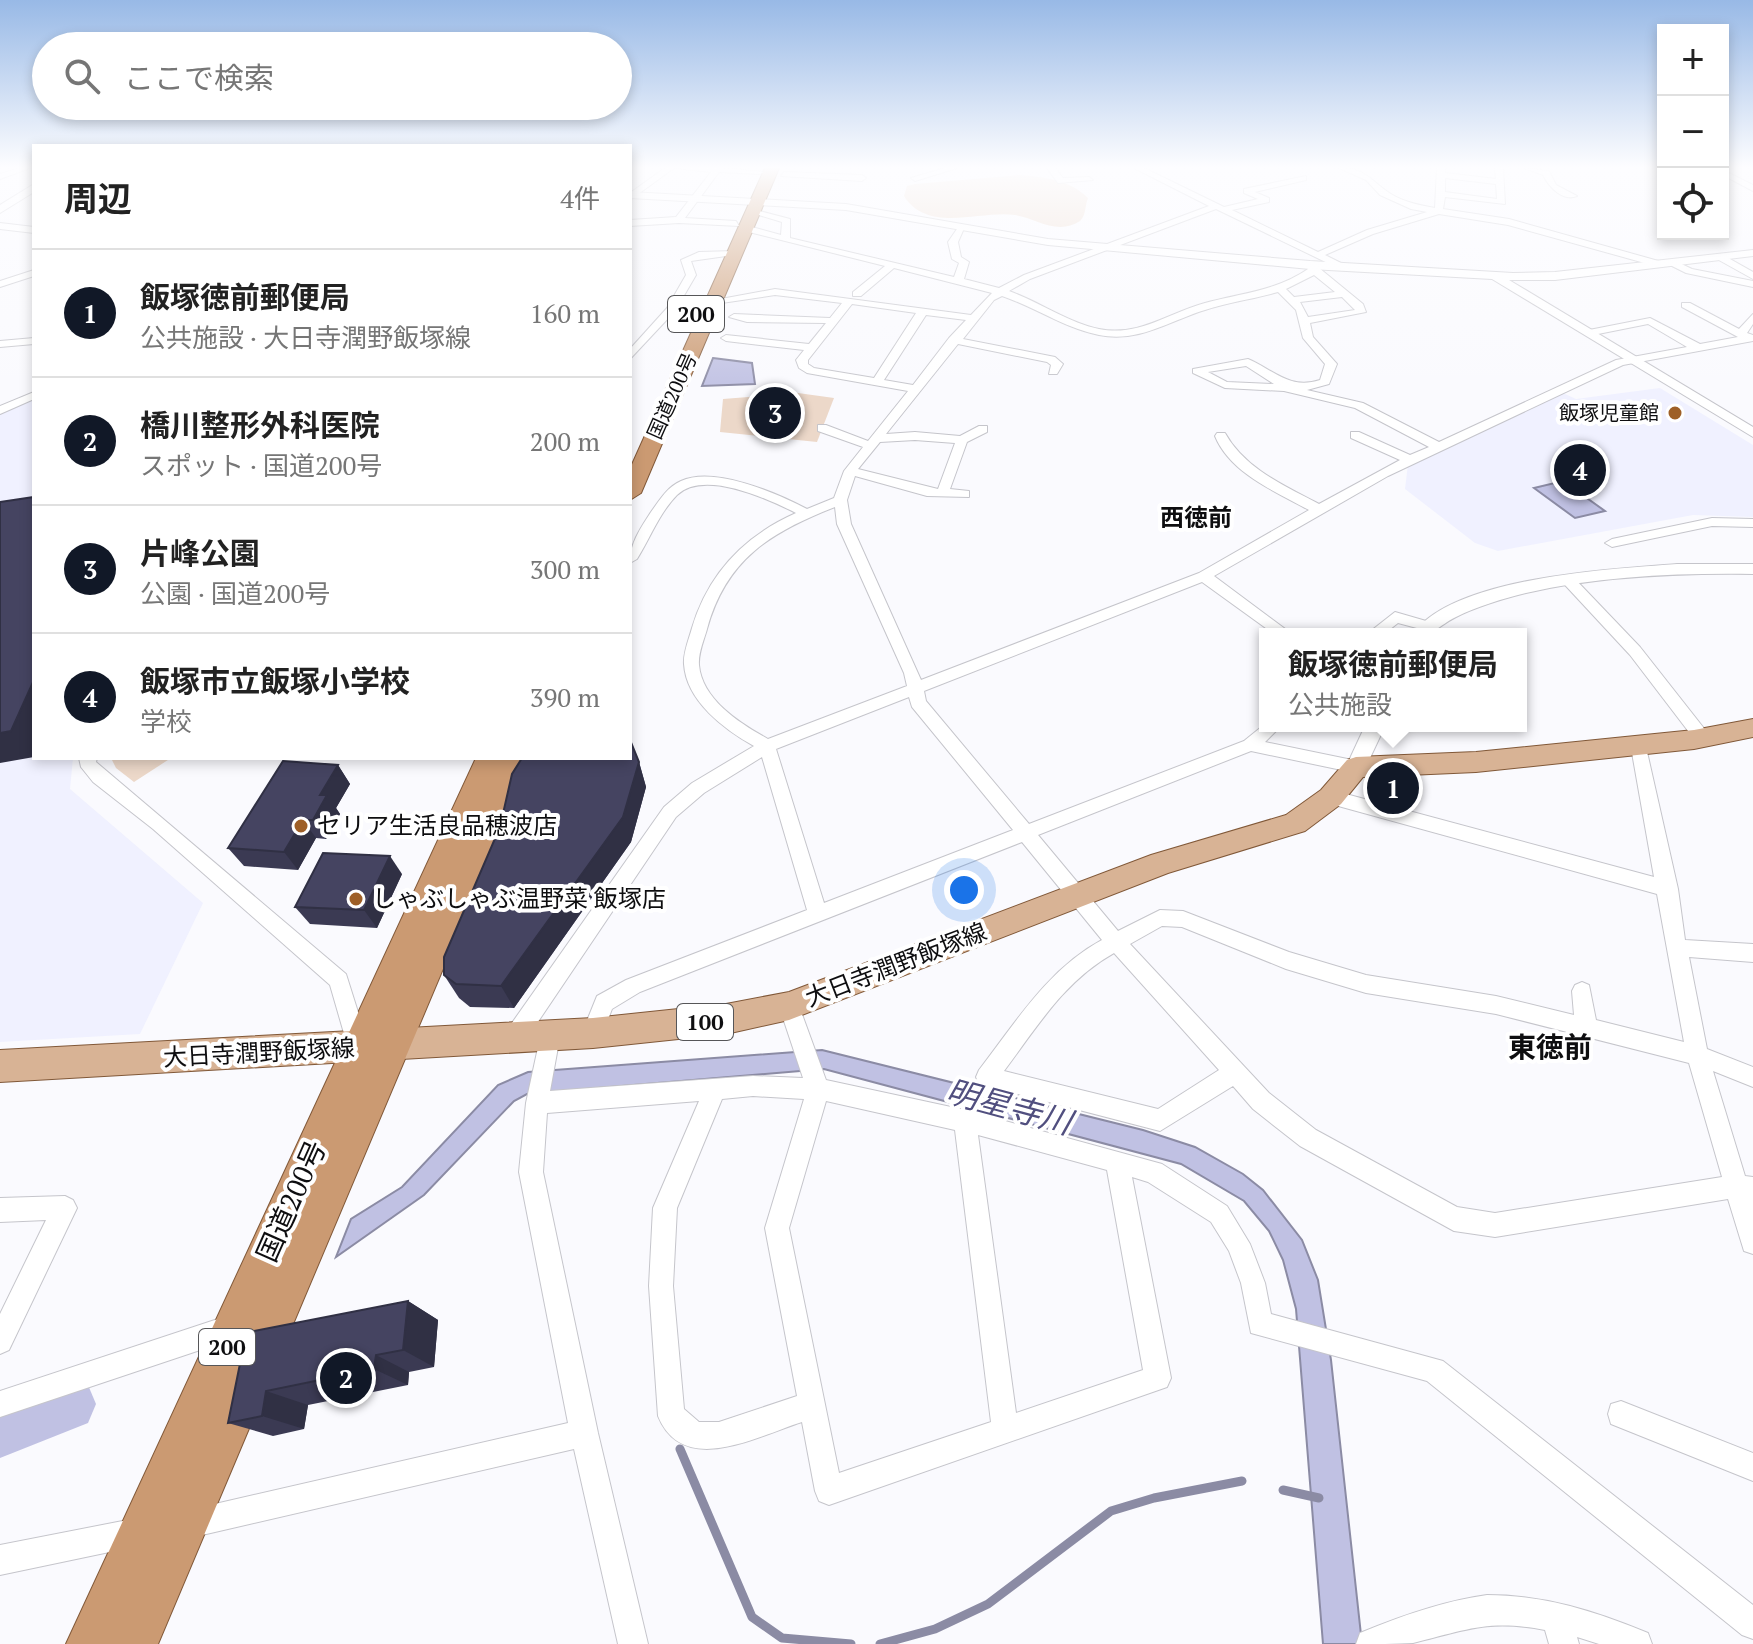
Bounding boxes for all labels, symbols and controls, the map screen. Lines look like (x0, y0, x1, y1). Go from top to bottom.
map controls (1657, 24, 1729, 240)
button: + (1657, 24, 1729, 96)
search box (32, 32, 632, 120)
icon: search (60, 54, 104, 98)
text: ここで検索 (124, 58, 274, 98)
button: − (1657, 96, 1729, 168)
button: locate (1657, 168, 1729, 240)
text: 周辺 (64, 176, 132, 221)
text: 4件 (560, 181, 600, 215)
text: 飯塚徳前郵便局 (140, 277, 350, 317)
text: 1 (83, 296, 97, 330)
text: 160 m (530, 296, 600, 330)
road number: 200 (668, 296, 724, 332)
text: 公共施設 · 大日寺潤野飯塚線 (140, 320, 471, 354)
street label: 国道200号 (641, 348, 703, 443)
pin: 3 (749, 383, 801, 443)
place label: 飯塚児童館 (1559, 399, 1659, 426)
marker: 飯塚児童館 (1666, 404, 1684, 422)
text: 橋川整形外科医院 (140, 405, 380, 445)
text: 2 (83, 424, 97, 458)
text: 200 m (530, 424, 600, 458)
pin: 4 (1554, 440, 1606, 500)
text: スポット · 国道200号 (140, 448, 382, 482)
district label: 西徳前 (1160, 501, 1232, 533)
text: 片峰公園 (140, 533, 260, 573)
text: 3 (83, 552, 97, 586)
text: 300 m (530, 552, 600, 586)
text: 公園 · 国道200号 (140, 576, 330, 610)
popup (1259, 628, 1527, 732)
text: 飯塚徳前郵便局 (1288, 644, 1498, 684)
text: 飯塚市立飯塚小学校 (140, 661, 410, 701)
text: 4 (83, 680, 97, 714)
text: 390 m (530, 680, 600, 714)
text: 公共施設 (1288, 687, 1392, 721)
text: 学校 (140, 704, 192, 738)
pin: 1 (1367, 758, 1419, 818)
place label: セリア生活良品穂波店 (317, 809, 557, 841)
marker: セリア生活良品穂波店 (292, 817, 310, 835)
your location (944, 870, 984, 910)
place label: しゃぶしゃぶ温野菜 飯塚店 (372, 882, 666, 914)
marker: しゃぶしゃぶ温野菜 飯塚店 (347, 890, 365, 908)
street label: 大日寺潤野飯塚線 (800, 915, 991, 1013)
road number: 100 (677, 1004, 733, 1040)
district label: 東徳前 (1508, 1028, 1592, 1065)
street label: 大日寺潤野飯塚線 (162, 1031, 356, 1073)
water label: 明星寺川 (942, 1069, 1079, 1144)
street label: 国道200号 (247, 1134, 334, 1267)
road number: 200 (199, 1329, 255, 1365)
pin: 2 (320, 1348, 372, 1408)

